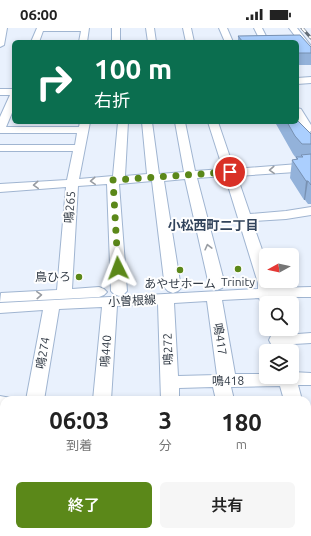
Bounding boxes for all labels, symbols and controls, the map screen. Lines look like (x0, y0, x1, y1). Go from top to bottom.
text: 06:00 (20, 6, 58, 23)
text: 100 m (94, 53, 172, 84)
icon: right (28, 56, 80, 108)
text: 右折 (94, 90, 130, 110)
pin (213, 155, 247, 189)
icon: arrive (219, 161, 241, 183)
one-way arrow (269, 165, 275, 174)
one-way arrow (90, 177, 96, 186)
one-way arrow (33, 181, 39, 190)
street label: 鳴265 (62, 190, 77, 224)
district label: 小松西町二丁目 (167, 218, 259, 232)
one-way arrow (204, 244, 213, 251)
position arrow (97, 247, 139, 289)
north arrow (259, 248, 299, 288)
map controls (259, 248, 299, 384)
marker: Trinity (233, 264, 243, 274)
marker: あやせホーム (175, 265, 185, 275)
place label: 鳥ひろ (35, 270, 71, 283)
marker: 鳥ひろ (74, 272, 84, 282)
place label: Trinity (221, 275, 255, 288)
place label: あやせホーム (144, 277, 216, 290)
one-way arrow (36, 291, 42, 300)
street label: 小曽根線 (108, 293, 156, 308)
button: search (259, 296, 299, 336)
street label: 鳴417 (212, 322, 229, 356)
street label: 鳴272 (160, 333, 175, 365)
street label: 鳴440 (98, 334, 113, 368)
street label: 鳴274 (33, 336, 52, 370)
button: layers (259, 344, 299, 384)
street label: 鳴418 (212, 374, 244, 387)
text: 06:03 (49, 407, 109, 434)
text: 3 (158, 407, 172, 434)
text: 180 (221, 409, 262, 436)
text: m (236, 437, 247, 451)
text: 到着 (66, 438, 92, 452)
text: 分 (159, 438, 172, 452)
button: 終了 (16, 482, 152, 528)
button: 共有 (160, 482, 295, 528)

